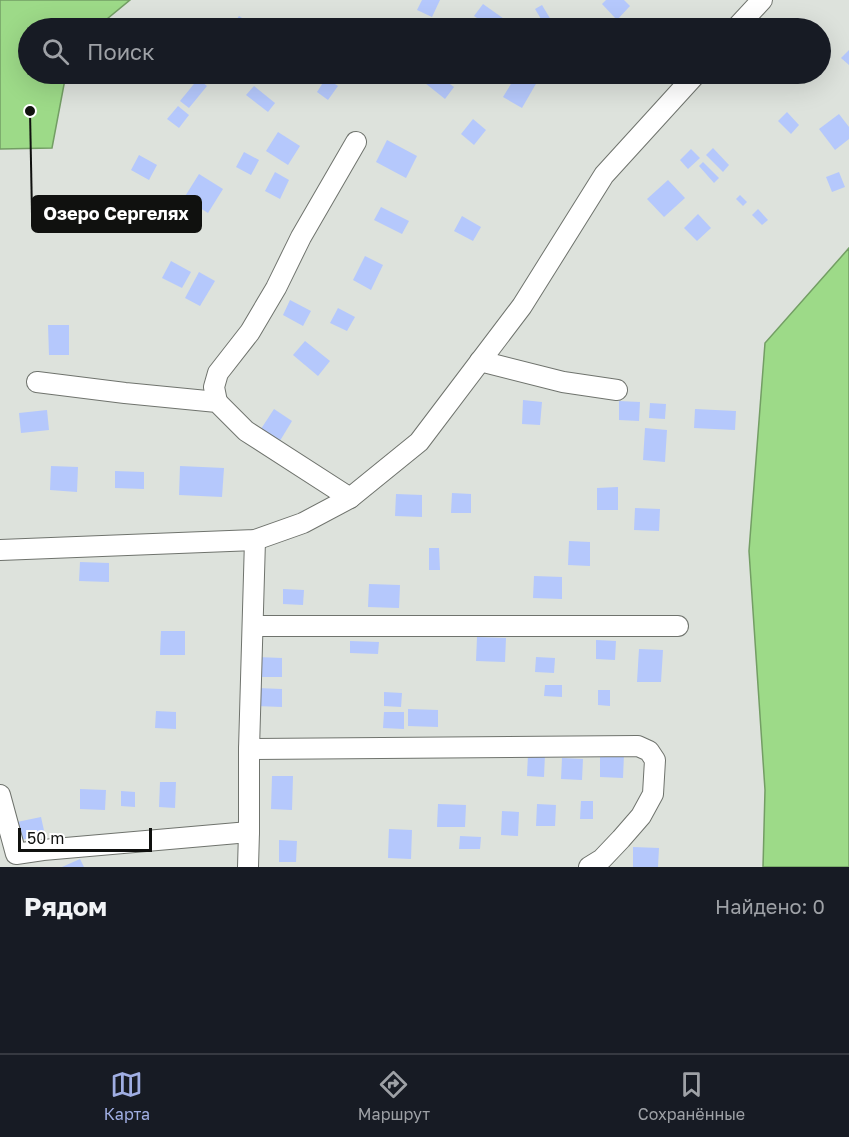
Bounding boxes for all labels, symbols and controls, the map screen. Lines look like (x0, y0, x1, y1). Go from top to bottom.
search box (18, 18, 831, 84)
icon: search (39, 35, 72, 68)
text: Поиск (87, 38, 155, 65)
callout: Озеро Сергелях (32, 196, 201, 232)
text: Озеро Сергелях (43, 202, 189, 224)
scale bar (18, 825, 152, 852)
text: 50 m (27, 828, 64, 848)
text: Рядом (24, 891, 107, 922)
text: Найдено: 0 (715, 894, 825, 918)
tab: Карта (104, 1068, 150, 1124)
tab: Маршрут (358, 1068, 430, 1124)
tab: Сохранённые (638, 1068, 745, 1124)

